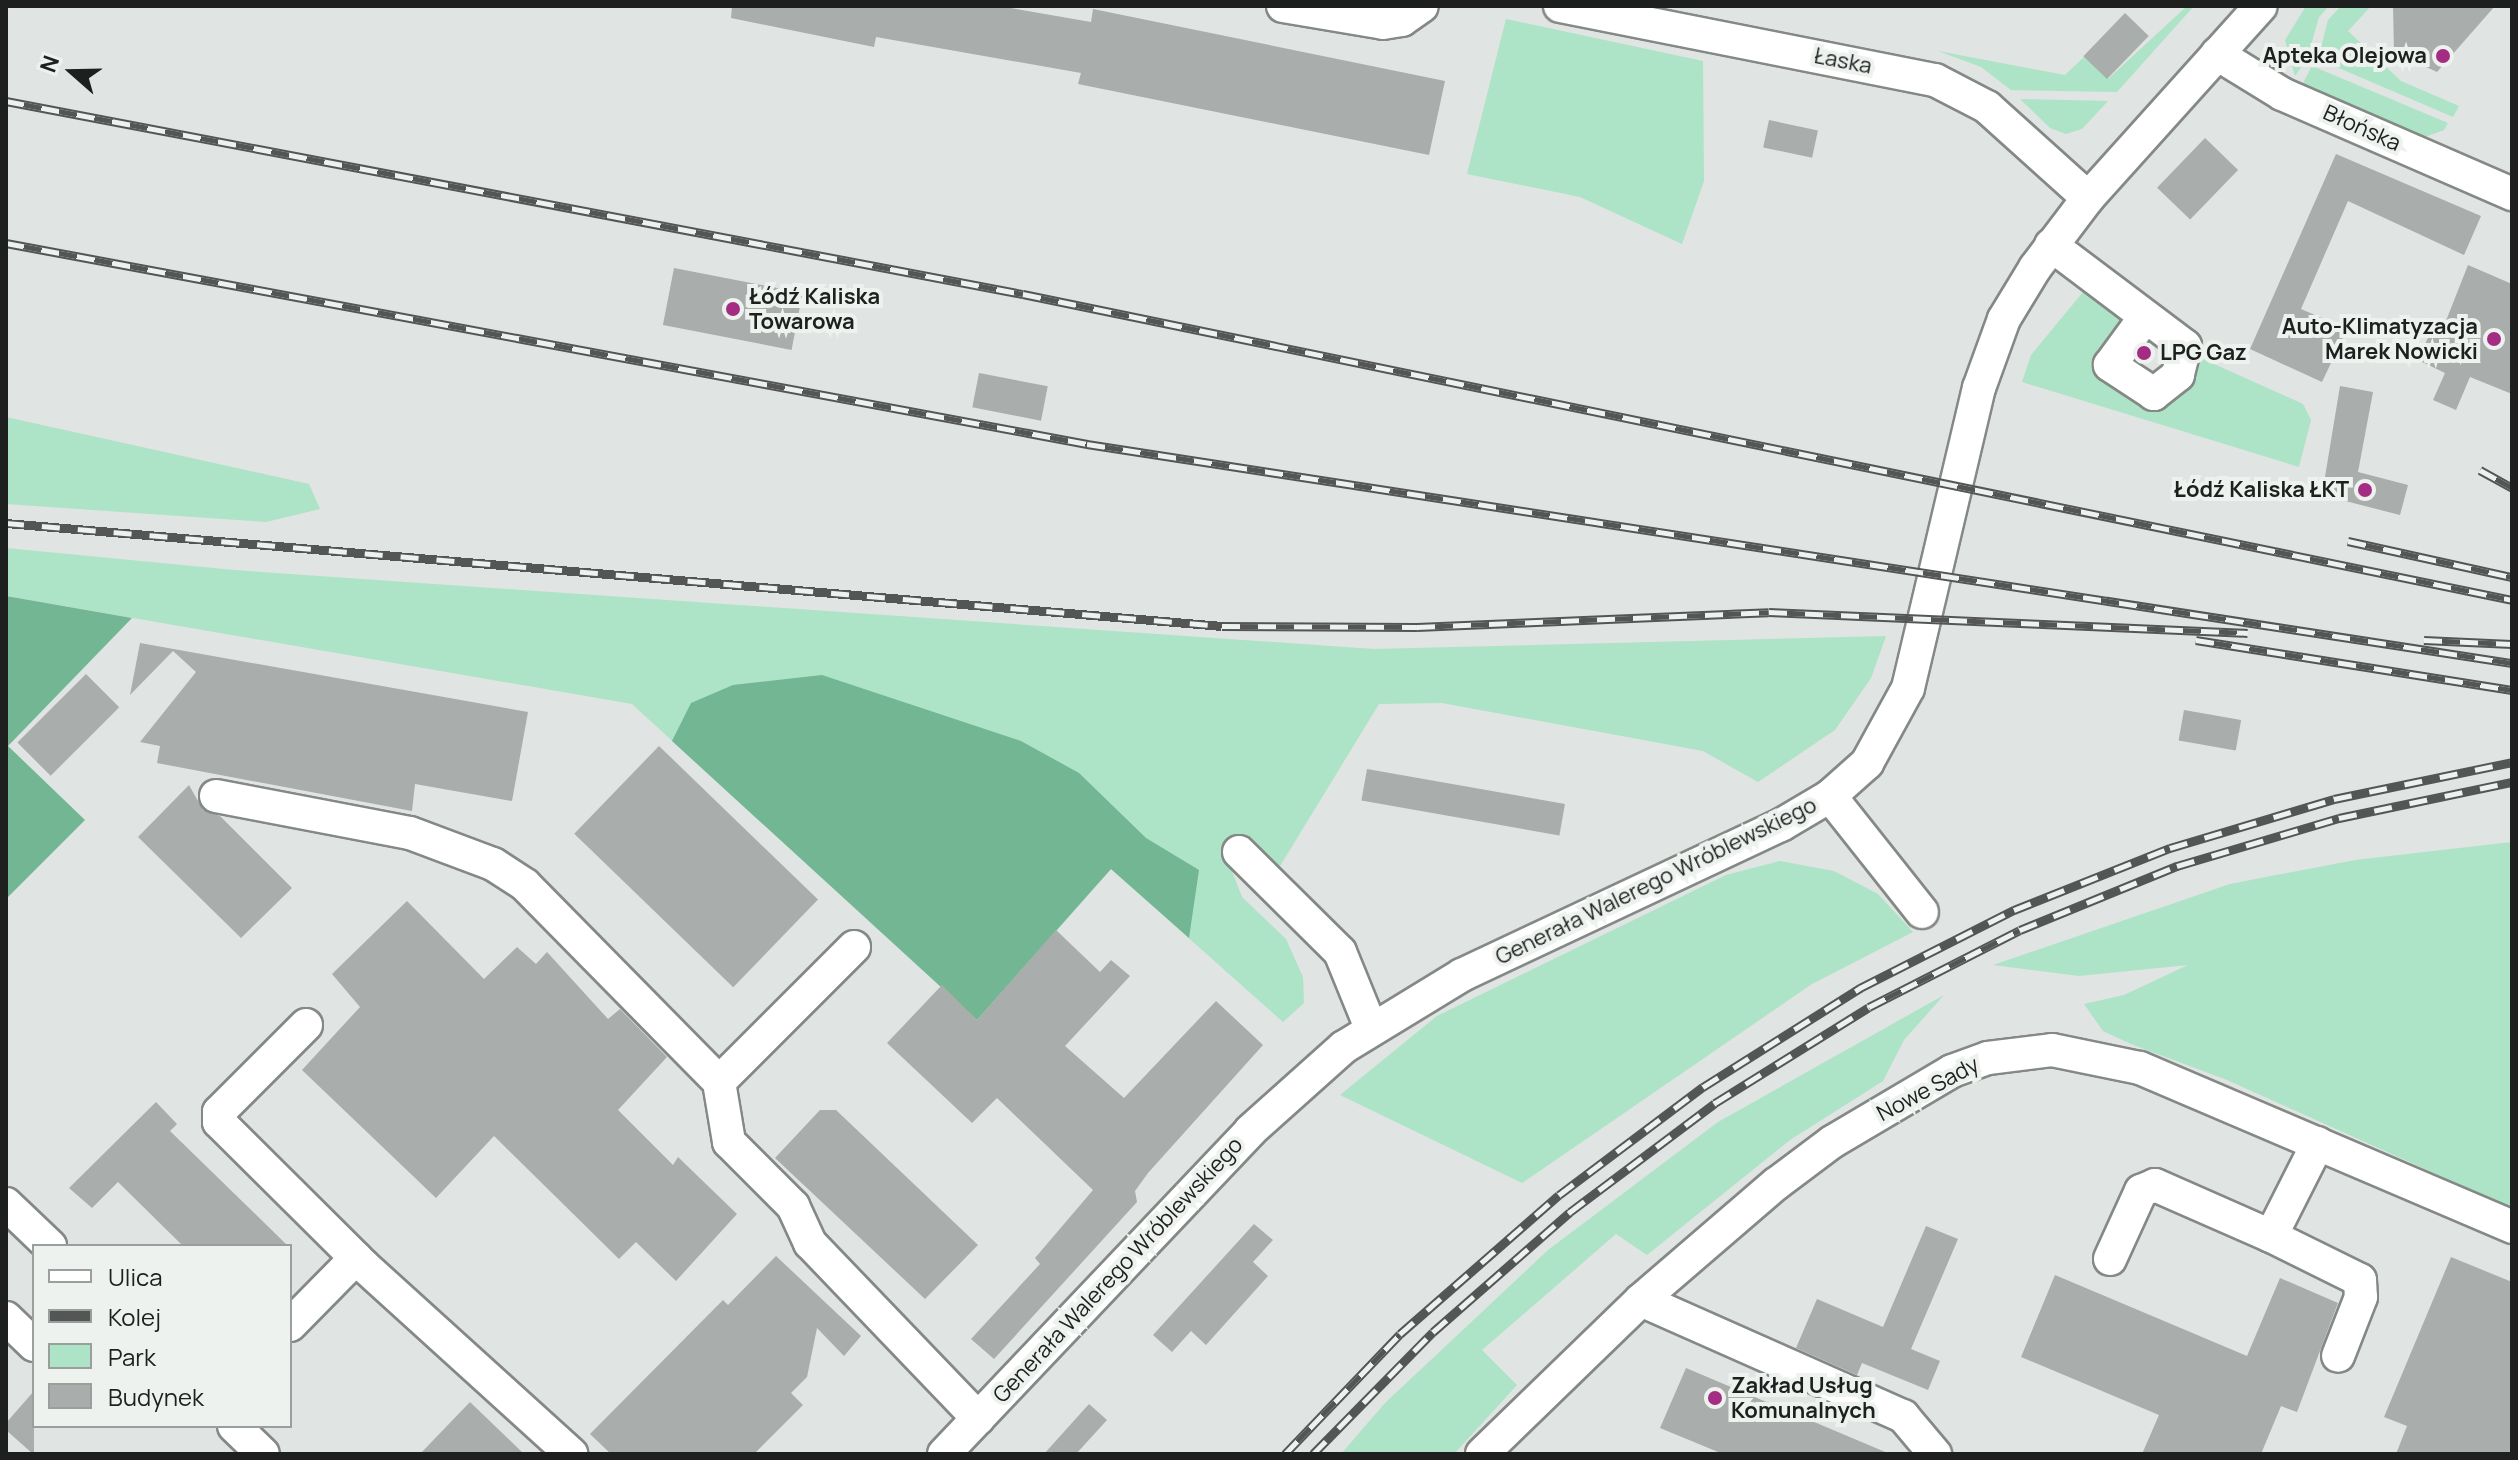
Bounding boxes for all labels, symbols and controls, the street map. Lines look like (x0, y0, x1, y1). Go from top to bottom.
north arrow (32, 32, 112, 112)
street label: Łaska (1812, 42, 1874, 80)
place label: Apteka Olejowa (2263, 43, 2427, 69)
marker: Apteka Olejowa (2434, 47, 2452, 65)
text: N (33, 51, 66, 76)
street label: Błońska (2319, 99, 2405, 157)
place label: Łódź Kaliska Towarowa (749, 283, 880, 334)
marker: Łódź Kaliska Towarowa (724, 300, 742, 318)
place label: Auto-Klimatyzacja Marek Nowicki (2282, 313, 2478, 364)
marker: Auto-Klimatyzacja Marek Nowicki (2485, 330, 2503, 348)
place label: LPG Gaz (2160, 340, 2247, 366)
marker: LPG Gaz (2135, 344, 2153, 362)
place label: Łódź Kaliska ŁKT (2174, 477, 2349, 503)
marker: Łódź Kaliska ŁKT (2356, 481, 2374, 499)
street label: Generała Walerego Wróblewskiego (1491, 792, 1821, 970)
street label: Nowe Sady (1872, 1051, 1984, 1127)
street label: Generała Walerego Wróblewskiego (988, 1132, 1248, 1408)
legend (32, 1244, 292, 1428)
text: Ulica (108, 1260, 163, 1293)
text: Kolej (108, 1300, 161, 1333)
text: Park (108, 1340, 156, 1373)
place label: Zakład Usług Komunalnych (1731, 1372, 1876, 1424)
text: Budynek (108, 1380, 204, 1413)
marker: Zakład Usług Komunalnych (1706, 1389, 1724, 1407)

